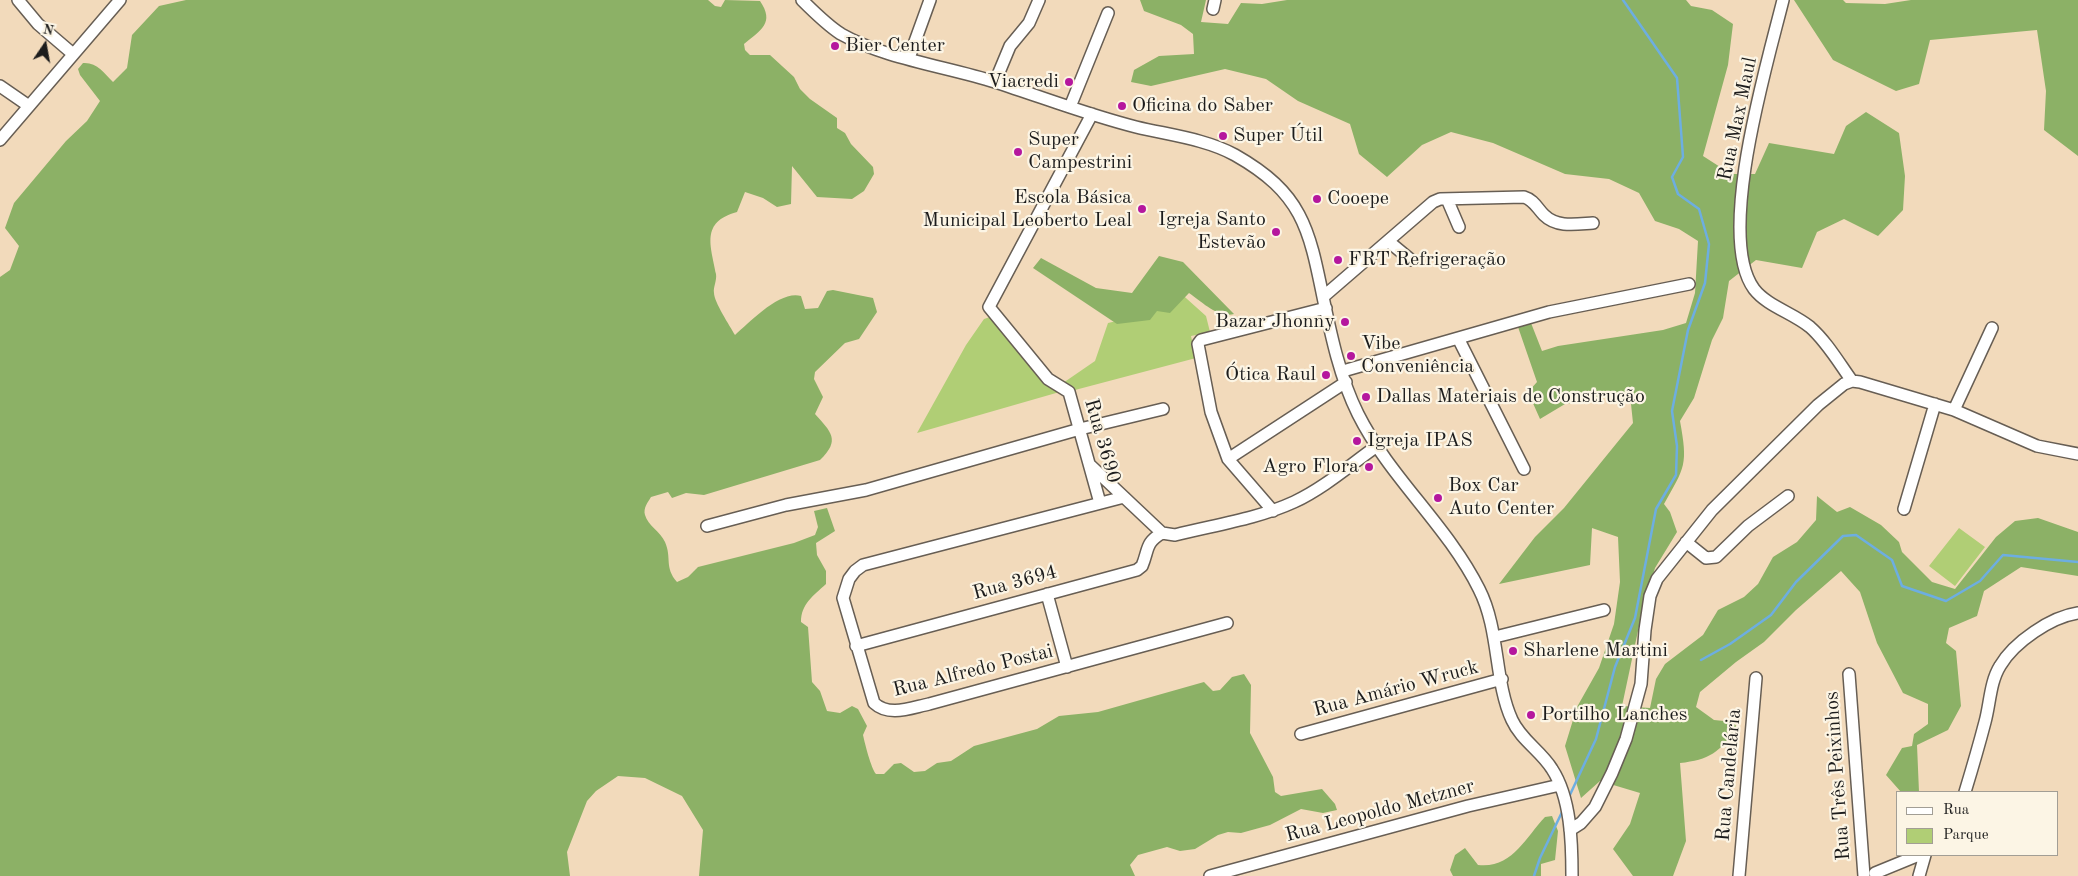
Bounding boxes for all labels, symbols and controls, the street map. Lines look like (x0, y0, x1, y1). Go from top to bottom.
north arrow (20, 20, 70, 70)
text: N (41, 22, 55, 38)
place label: Bier Center (845, 34, 945, 58)
marker: Bier Center (829, 40, 841, 52)
street label: Rua Max Maul (1713, 55, 1763, 183)
place label: Viacredi (987, 70, 1059, 94)
marker: Viacredi (1063, 76, 1075, 88)
place label: Oficina do Saber (1132, 94, 1273, 118)
marker: Oficina do Saber (1116, 100, 1128, 112)
place label: Super Útil (1233, 124, 1323, 148)
place label: Super Campestrini (1028, 128, 1132, 175)
marker: Super Útil (1217, 130, 1229, 142)
marker: Super Campestrini (1012, 146, 1024, 158)
place label: Escola Básica Municipal Leoberto Leal (922, 186, 1132, 233)
place label: Cooepe (1327, 187, 1389, 211)
marker: Cooepe (1311, 193, 1323, 205)
marker: Escola Básica Municipal Leoberto Leal (1136, 203, 1148, 215)
place label: Igreja Santo Estevão (1158, 208, 1266, 255)
marker: Igreja Santo Estevão (1270, 226, 1282, 238)
place label: FRT Refrigeração (1348, 248, 1506, 272)
marker: FRT Refrigeração (1332, 254, 1344, 266)
place label: Bazar Jhonny (1215, 310, 1335, 334)
marker: Bazar Jhonny (1339, 316, 1351, 328)
place label: Vibe Conveniência (1361, 332, 1474, 379)
marker: Vibe Conveniência (1345, 350, 1357, 362)
place label: Ótica Raul (1225, 363, 1316, 387)
marker: Ótica Raul (1320, 369, 1332, 381)
place label: Dallas Materiais de Construção (1376, 385, 1645, 409)
marker: Dallas Materiais de Construção (1360, 391, 1372, 403)
street label: Rua 3690 (1078, 396, 1126, 486)
place label: Igreja IPAS (1367, 429, 1473, 453)
marker: Igreja IPAS (1351, 435, 1363, 447)
place label: Agro Flora (1262, 455, 1359, 479)
marker: Agro Flora (1363, 461, 1375, 473)
place label: Box Car Auto Center (1448, 474, 1554, 521)
marker: Box Car Auto Center (1432, 492, 1444, 504)
street label: Rua 3694 (970, 560, 1060, 606)
street label: Rua Alfredo Postai (890, 639, 1056, 703)
place label: Sharlene Martini (1523, 639, 1668, 663)
marker: Sharlene Martini (1507, 645, 1519, 657)
street label: Rua Amário Wruck (1311, 655, 1481, 723)
street label: Rua Três Peixinhos (1820, 691, 1856, 861)
place label: Portilho Lanches (1541, 703, 1687, 727)
street label: Rua Candelária (1711, 708, 1747, 842)
marker: Portilho Lanches (1525, 709, 1537, 721)
street label: Rua Leopoldo Metzner (1283, 774, 1477, 848)
legend (1896, 791, 2058, 856)
text: Rua (1943, 803, 1969, 818)
text: Parque (1943, 828, 1989, 843)

